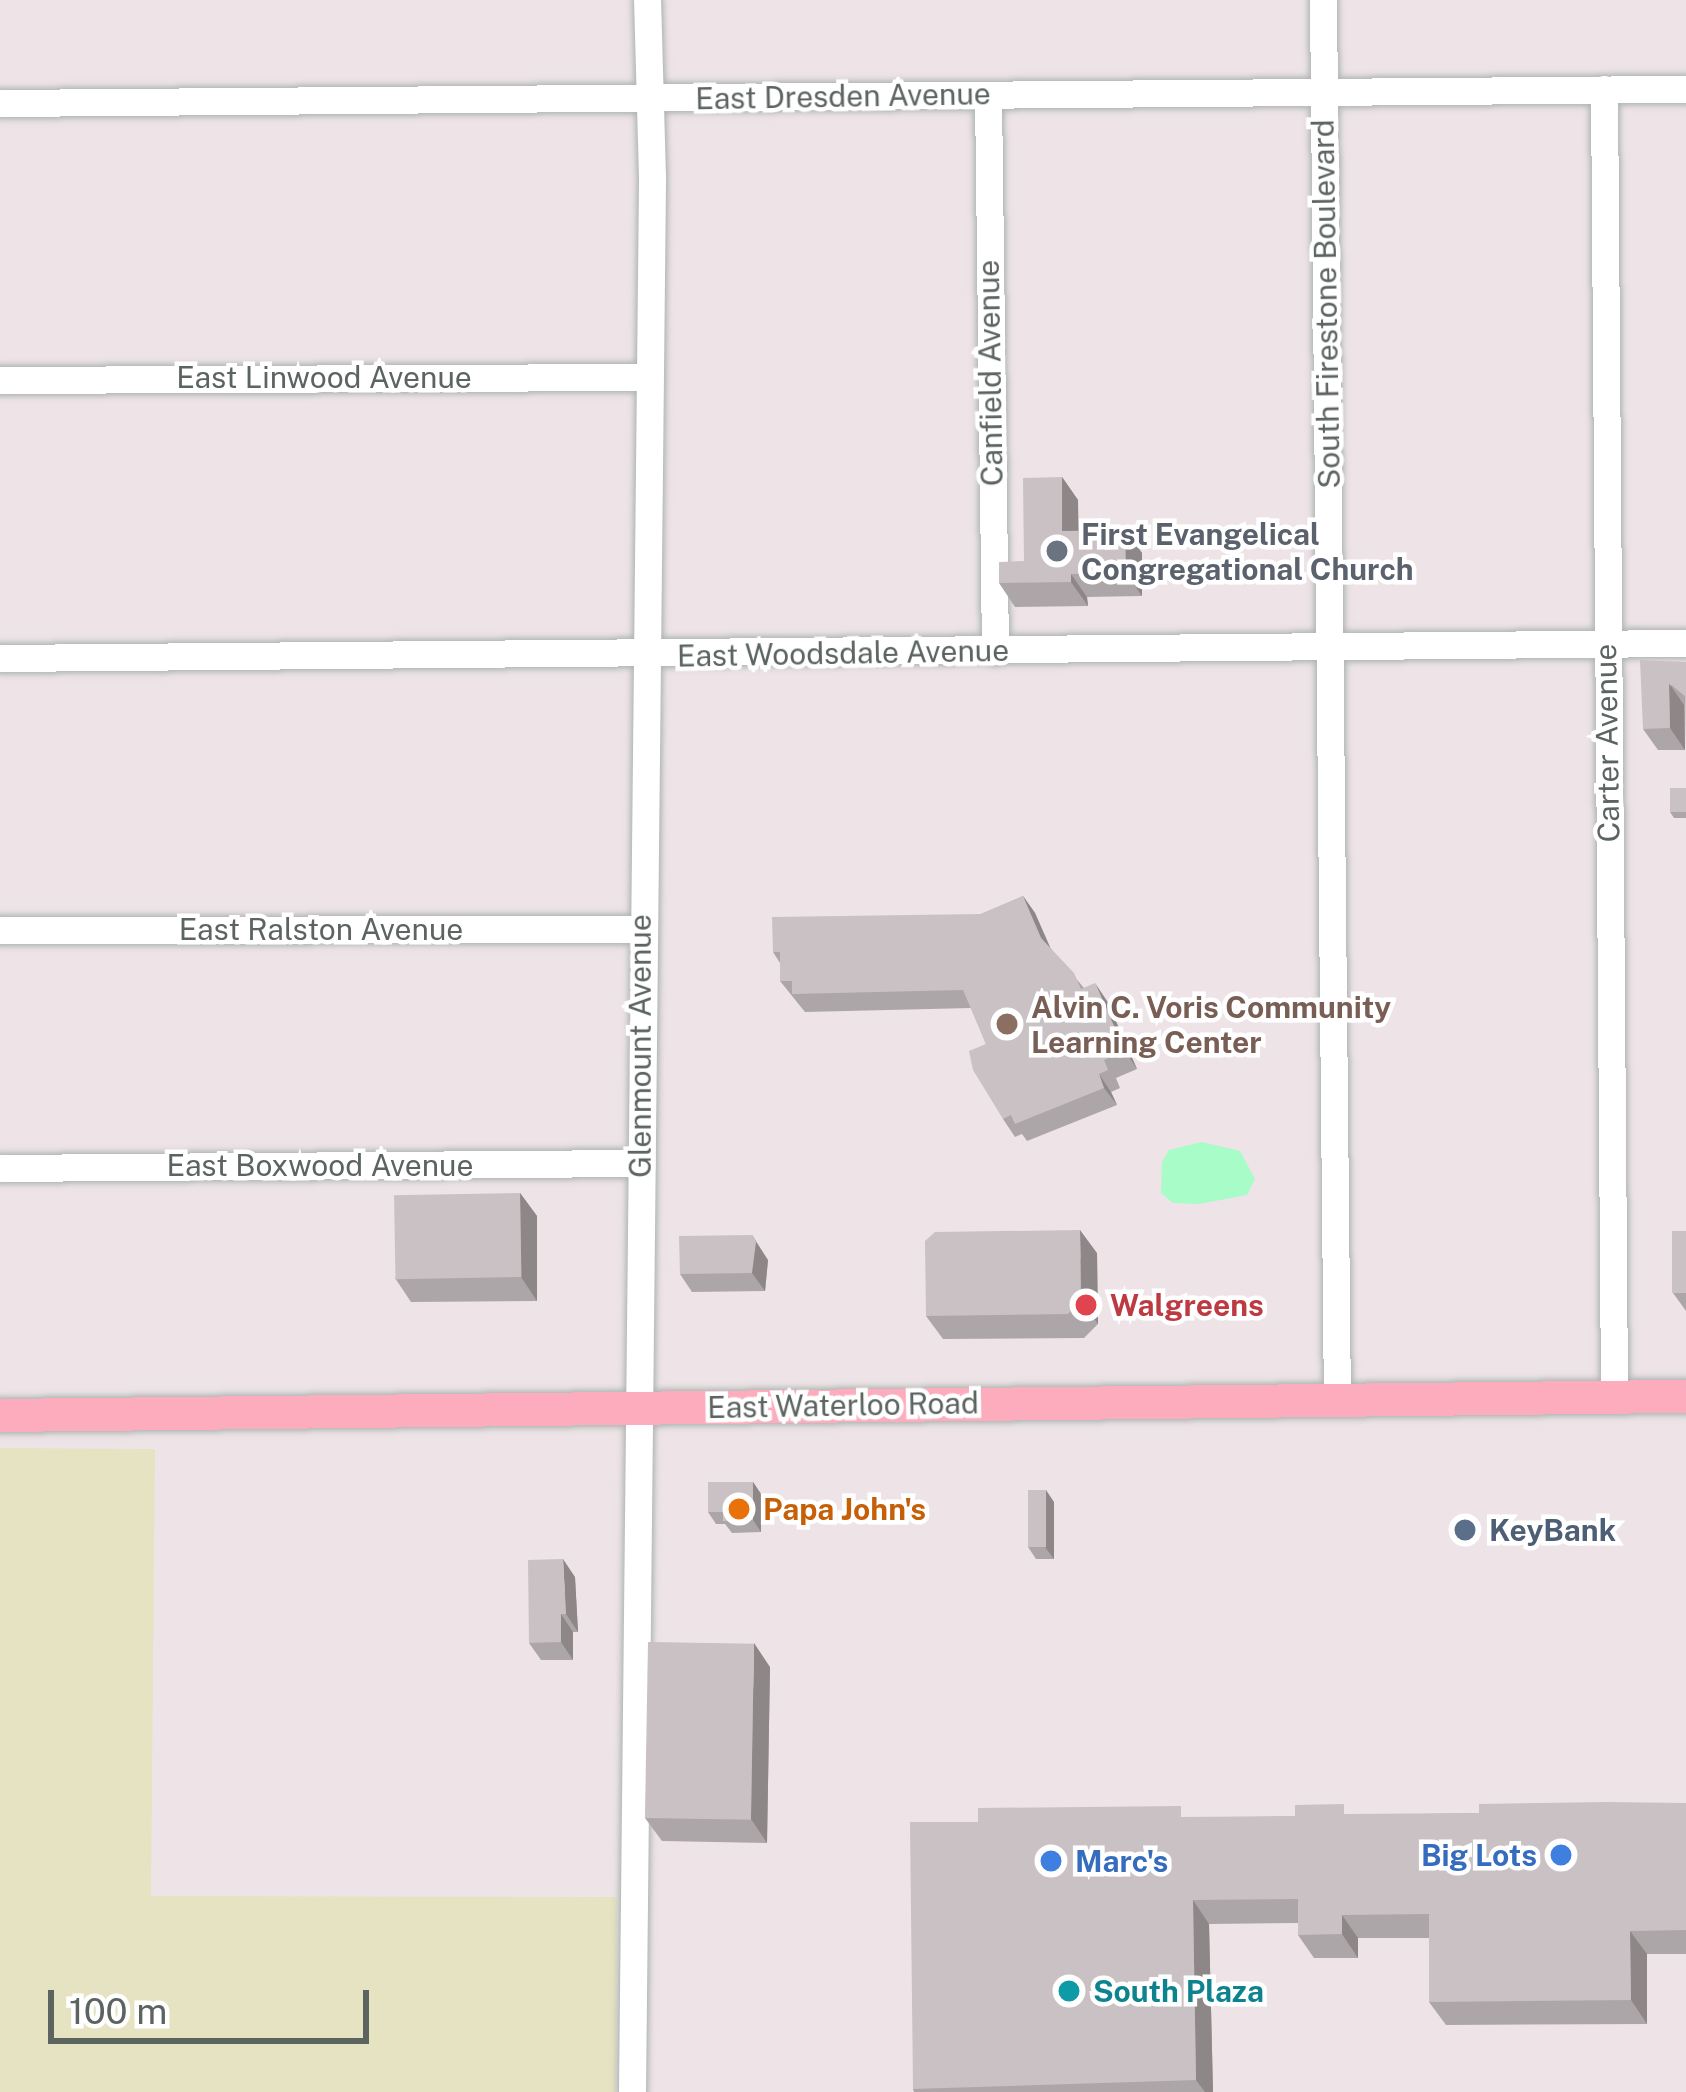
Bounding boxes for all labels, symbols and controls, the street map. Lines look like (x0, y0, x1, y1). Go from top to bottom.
street label: East Dresden Avenue (695, 75, 991, 117)
street label: South Firestone Boulevard (1305, 119, 1347, 489)
street label: Canfield Avenue (970, 259, 1010, 487)
street label: East Linwood Avenue (176, 359, 472, 395)
place label: First Evangelical Congregational Church (1081, 516, 1414, 586)
marker: First Evangelical Congregational Church (1044, 538, 1070, 564)
street label: East Woodsdale Avenue (676, 632, 1010, 674)
street label: Carter Avenue (1587, 643, 1627, 843)
street label: East Ralston Avenue (179, 911, 463, 947)
street label: Glenmount Avenue (622, 914, 658, 1178)
place label: Alvin C. Voris Community Learning Center (1031, 989, 1392, 1060)
marker: Alvin C. Voris Community Learning Center (994, 1011, 1020, 1037)
street label: East Boxwood Avenue (167, 1147, 473, 1183)
place label: Walgreens (1110, 1287, 1264, 1323)
marker: Walgreens (1073, 1292, 1099, 1318)
street label: East Waterloo Road (706, 1385, 980, 1425)
place label: Papa John's (763, 1491, 926, 1527)
marker: Papa John's (726, 1496, 752, 1522)
place label: KeyBank (1489, 1512, 1616, 1548)
marker: KeyBank (1452, 1517, 1478, 1543)
place label: Big Lots (1421, 1837, 1537, 1873)
marker: Big Lots (1548, 1842, 1574, 1868)
place label: Marc's (1075, 1843, 1168, 1879)
marker: Marc's (1038, 1848, 1064, 1874)
scale bar (54, 1966, 375, 2040)
place label: South Plaza (1093, 1973, 1264, 2009)
marker: South Plaza (1056, 1978, 1082, 2004)
text: 100 m (69, 1990, 167, 2032)

